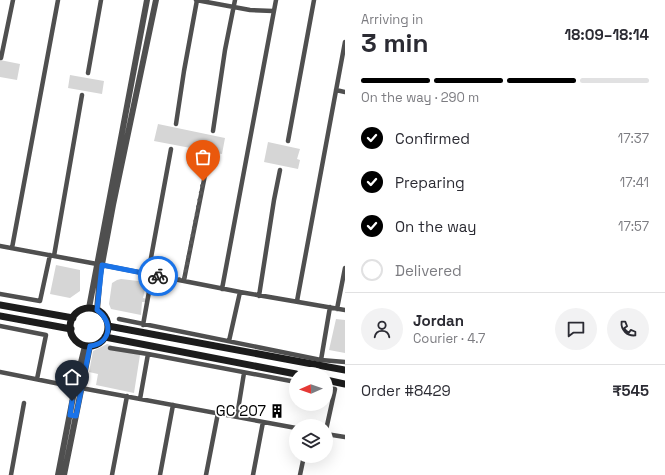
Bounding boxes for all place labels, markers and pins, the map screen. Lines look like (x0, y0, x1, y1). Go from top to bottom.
pin (186, 140, 220, 181)
pin (55, 360, 89, 401)
place label: GC 207 (216, 401, 266, 420)
building icon: GC 207 (269, 403, 285, 419)

